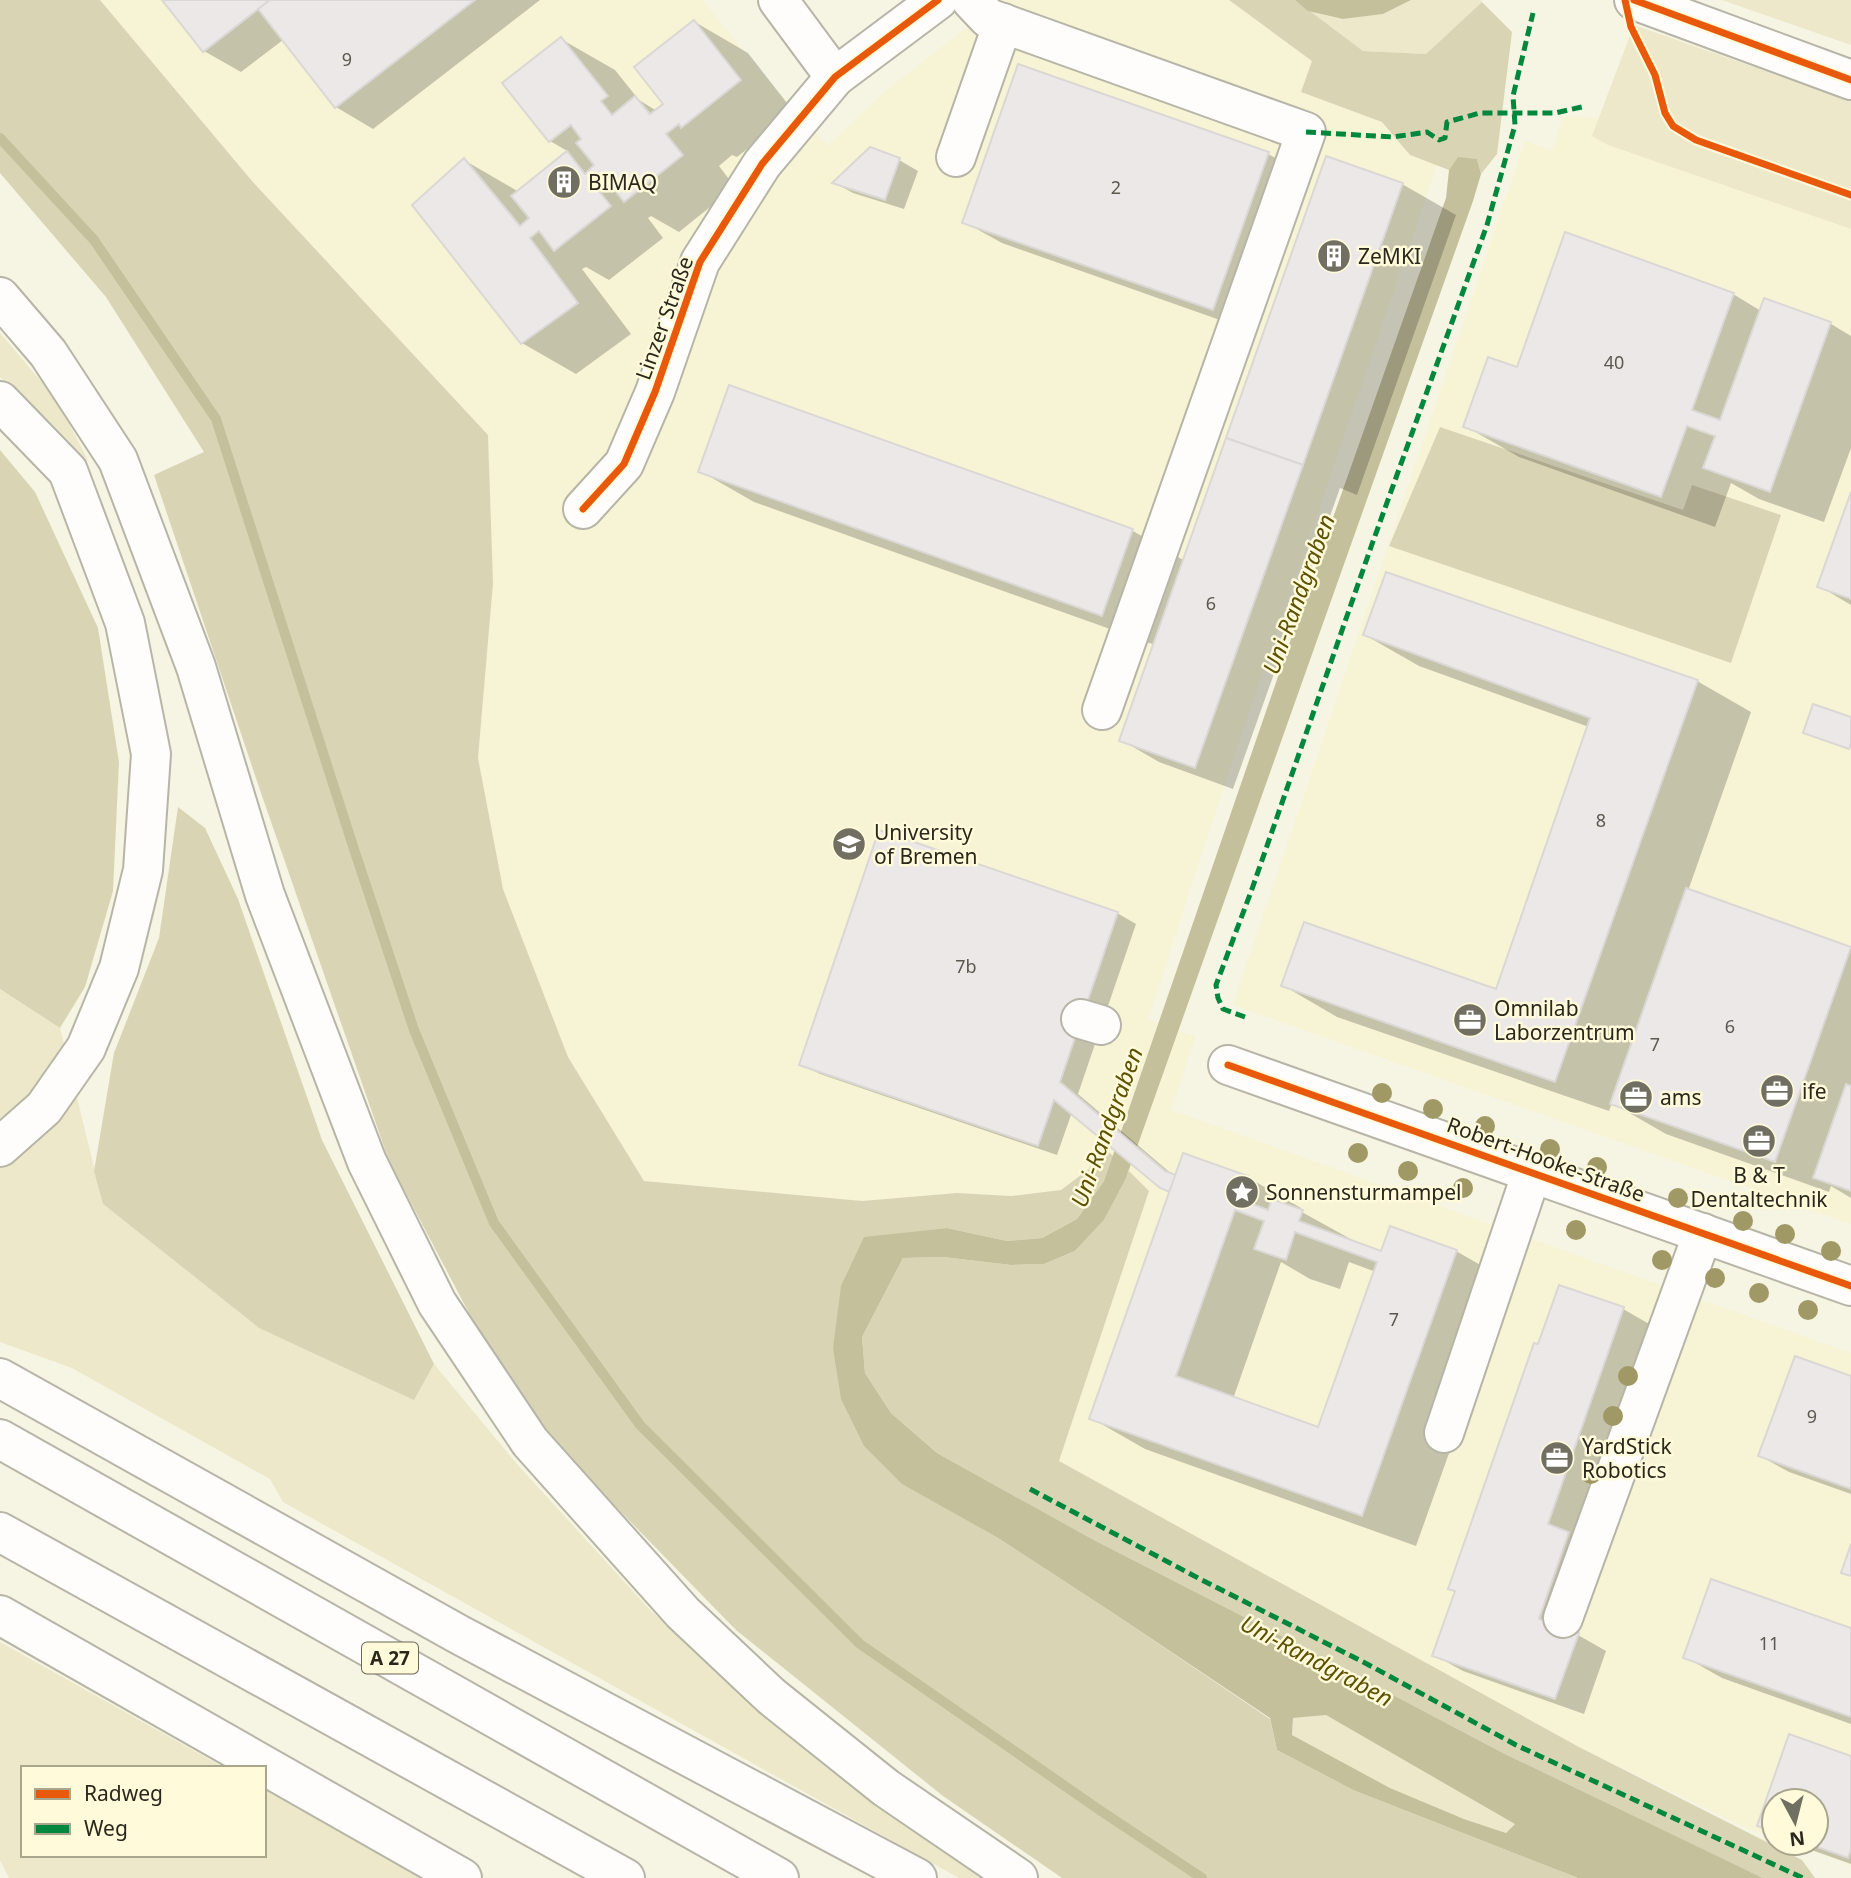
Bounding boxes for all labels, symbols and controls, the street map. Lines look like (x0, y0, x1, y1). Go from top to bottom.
house number: 9 (342, 47, 352, 71)
building icon: BIMAQ (545, 163, 583, 201)
place label: BIMAQ (588, 168, 657, 196)
house number: 2 (1111, 175, 1121, 199)
building icon: ZeMKI (1315, 237, 1353, 275)
place label: ZeMKI (1358, 242, 1421, 270)
street label: Linzer Straße (629, 252, 699, 384)
house number: 40 (1604, 350, 1624, 374)
water label: Uni-Randgraben (1254, 510, 1342, 678)
house number: 6 (1206, 591, 1216, 615)
house number: 8 (1596, 808, 1606, 832)
place label: University of Bremen (874, 818, 978, 870)
school or university icon: University of Bremen (830, 825, 868, 863)
house number: 7b (955, 954, 977, 978)
place label: Omnilab Laborzentrum (1494, 994, 1635, 1046)
office icon: Omnilab Laborzentrum (1451, 1001, 1489, 1039)
house number: 6 (1725, 1014, 1735, 1038)
house number: 7 (1650, 1032, 1660, 1056)
water label: Uni-Randgraben (1062, 1043, 1150, 1211)
office icon: ife (1758, 1072, 1796, 1110)
place label: ife (1802, 1077, 1827, 1105)
office icon: ams (1617, 1078, 1655, 1116)
place label: ams (1660, 1083, 1701, 1111)
street label: Robert-Hooke-Straße (1443, 1110, 1649, 1208)
office icon: B & T Dentaltechnik (1740, 1122, 1778, 1160)
place label: B & T Dentaltechnik (1690, 1161, 1828, 1213)
place icon: Sonnensturmampel (1223, 1173, 1261, 1211)
place label: Sonnensturmampel (1266, 1178, 1462, 1206)
house number: 7 (1389, 1307, 1399, 1331)
house number: 9 (1807, 1404, 1817, 1428)
place label: YardStick Robotics (1582, 1432, 1672, 1484)
office icon: YardStick Robotics (1538, 1439, 1576, 1477)
water label: Uni-Randgraben (1235, 1606, 1399, 1714)
house number: 11 (1759, 1631, 1779, 1655)
road number: A 27 (362, 1642, 418, 1674)
legend (21, 1766, 266, 1857)
text: Radweg (84, 1779, 163, 1807)
north arrow (1760, 1787, 1830, 1857)
text: Weg (84, 1814, 128, 1842)
text: N (1788, 1825, 1806, 1853)

